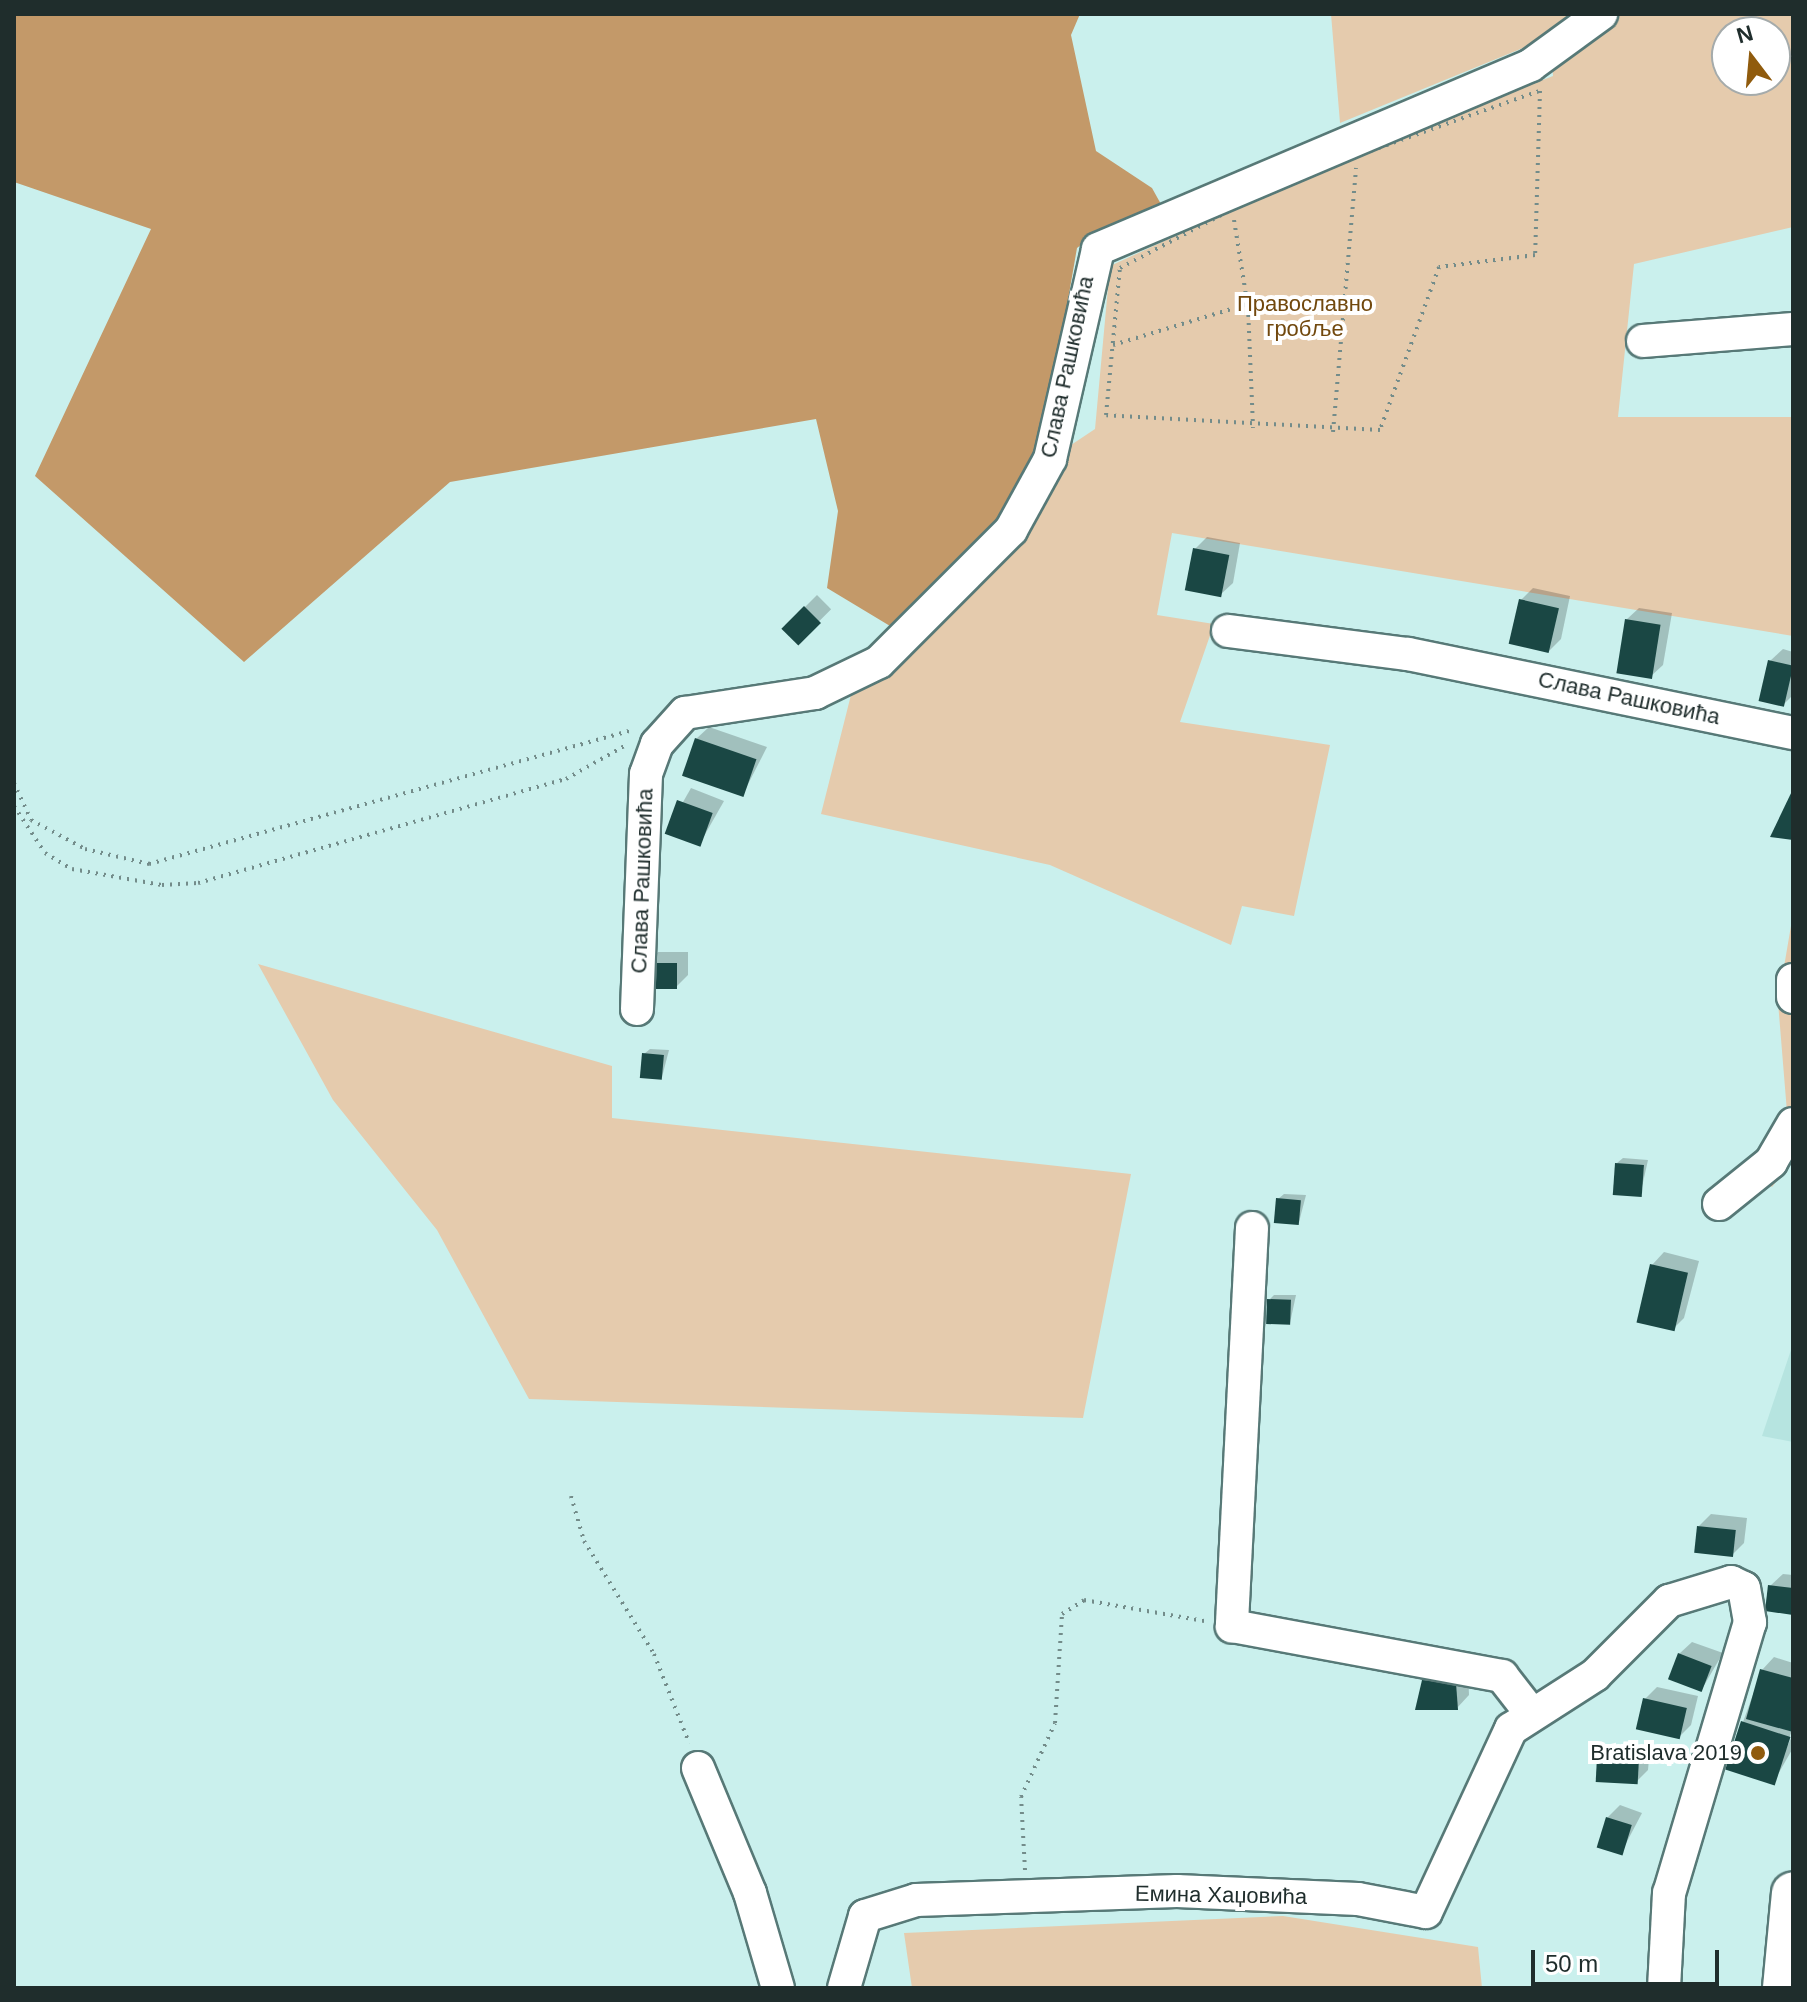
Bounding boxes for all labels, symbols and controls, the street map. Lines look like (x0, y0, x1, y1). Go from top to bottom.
north arrow (1711, 16, 1791, 96)
text: N (1734, 20, 1756, 49)
street label: Слава Рашковића (1035, 274, 1099, 460)
park label: Православно гробље (1237, 290, 1373, 342)
street label: Слава Рашковића (1536, 666, 1722, 730)
street label: Слава Рашковића (626, 788, 658, 974)
place label: Bratislava 2019 (1590, 1740, 1742, 1766)
marker: Bratislava 2019 (1749, 1744, 1767, 1762)
street label: Емина Хаџовића (1135, 1880, 1307, 1910)
scale bar (1535, 1934, 1723, 1984)
text: 50 m (1545, 1950, 1598, 1977)

